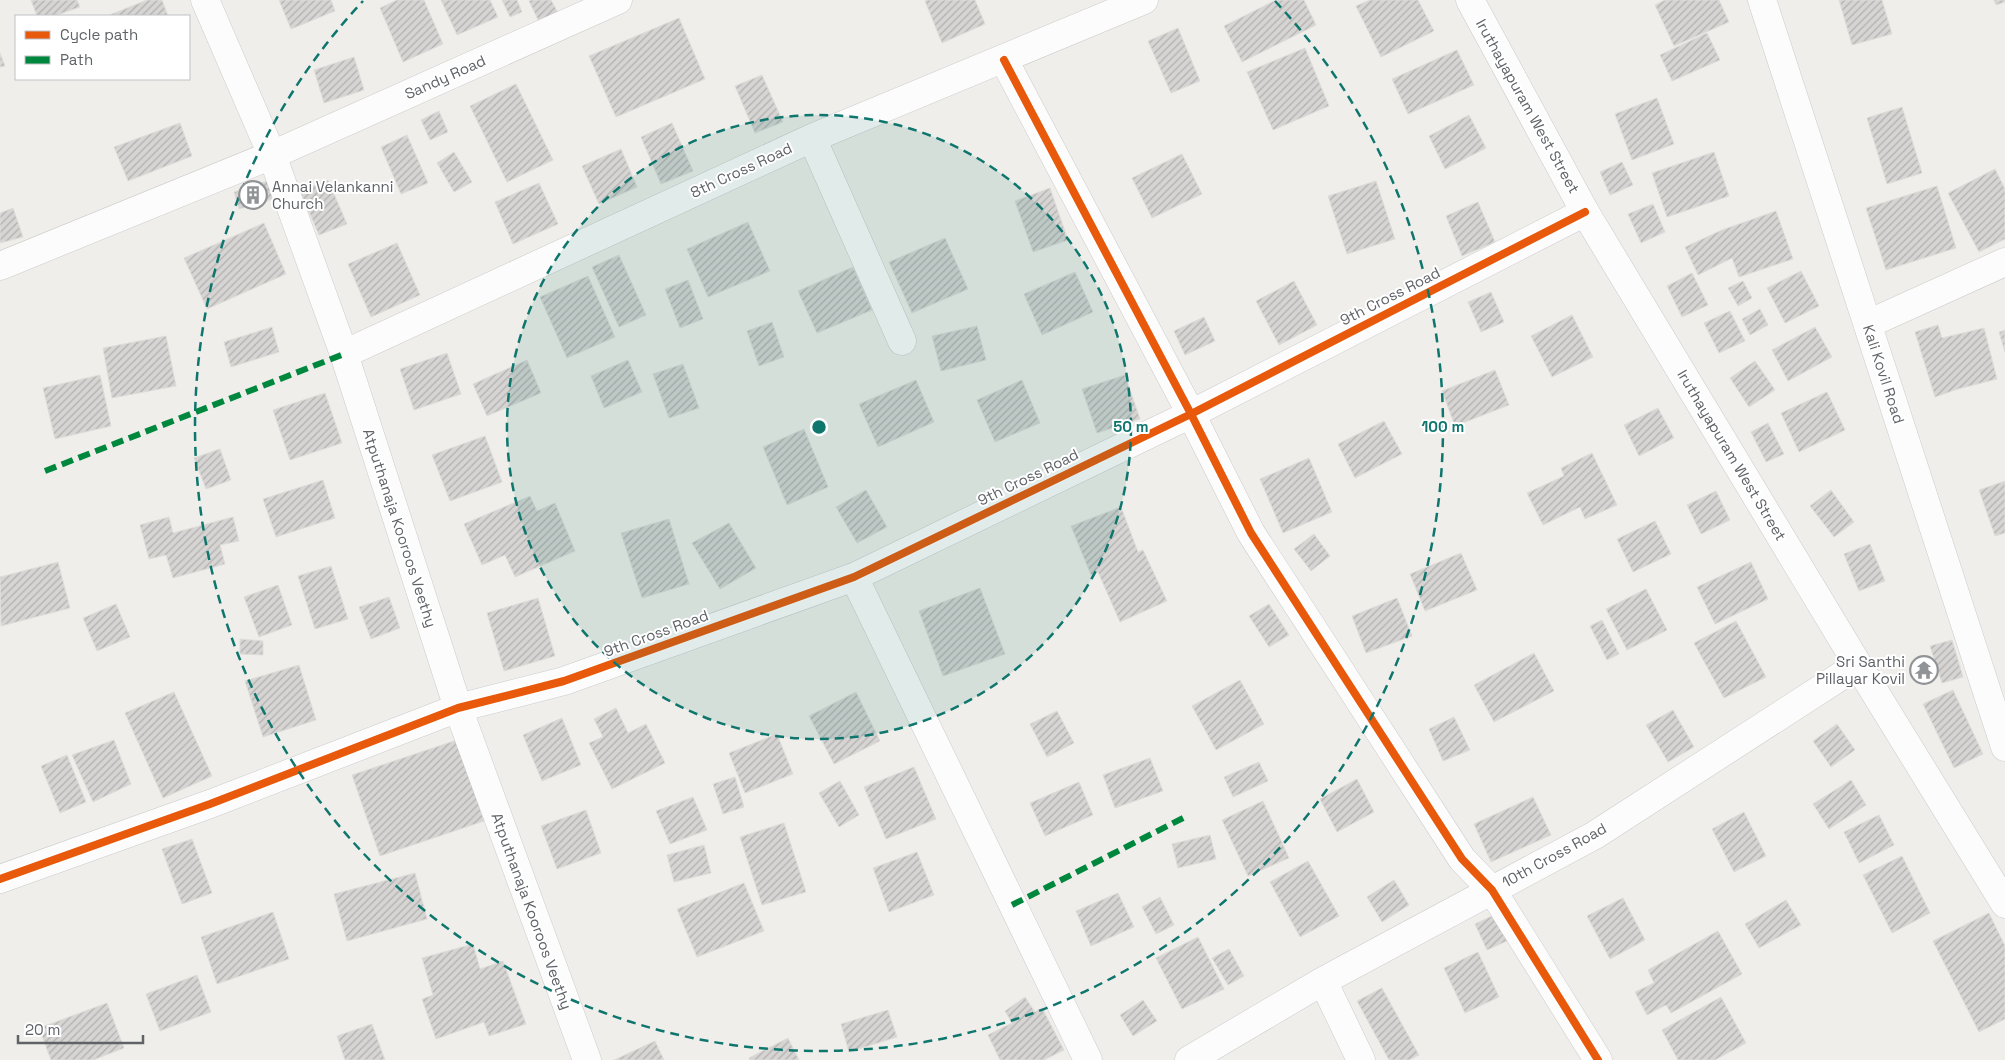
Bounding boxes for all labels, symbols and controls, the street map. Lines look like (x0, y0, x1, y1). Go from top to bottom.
legend (15, 15, 190, 80)
street label: Iruthayapuram West Street (1472, 15, 1584, 197)
text: Cycle path (60, 25, 138, 44)
text: Path (60, 50, 93, 69)
street label: Sandy Road (402, 51, 488, 103)
street label: 8th Cross Road (687, 138, 795, 202)
place label: Annai Velankanni Church (272, 177, 394, 213)
building icon: Annai Velankanni Church (238, 180, 268, 210)
street label: 9th Cross Road (1337, 263, 1443, 329)
street label: Kali Kovil Road (1859, 322, 1909, 426)
street label: Iruthayapuram West Street (1673, 366, 1791, 544)
text: 50 m (1113, 417, 1149, 436)
text: 100 m (1422, 417, 1464, 436)
centre of rings (810, 418, 828, 436)
street label: Atputhanaja Kooroos Veethy (359, 426, 441, 630)
street label: 9th Cross Road (974, 444, 1082, 510)
street label: 9th Cross Road (601, 605, 711, 661)
place label: Sri Santhi Pillayar Kovil (1816, 652, 1905, 688)
temple icon: Sri Santhi Pillayar Kovil (1909, 655, 1939, 685)
street label: Atputhanaja Kooroos Veethy (488, 810, 576, 1012)
street label: 10th Cross Road (1498, 818, 1610, 892)
scale bar (18, 1012, 142, 1044)
text: 20 m (25, 1020, 60, 1039)

